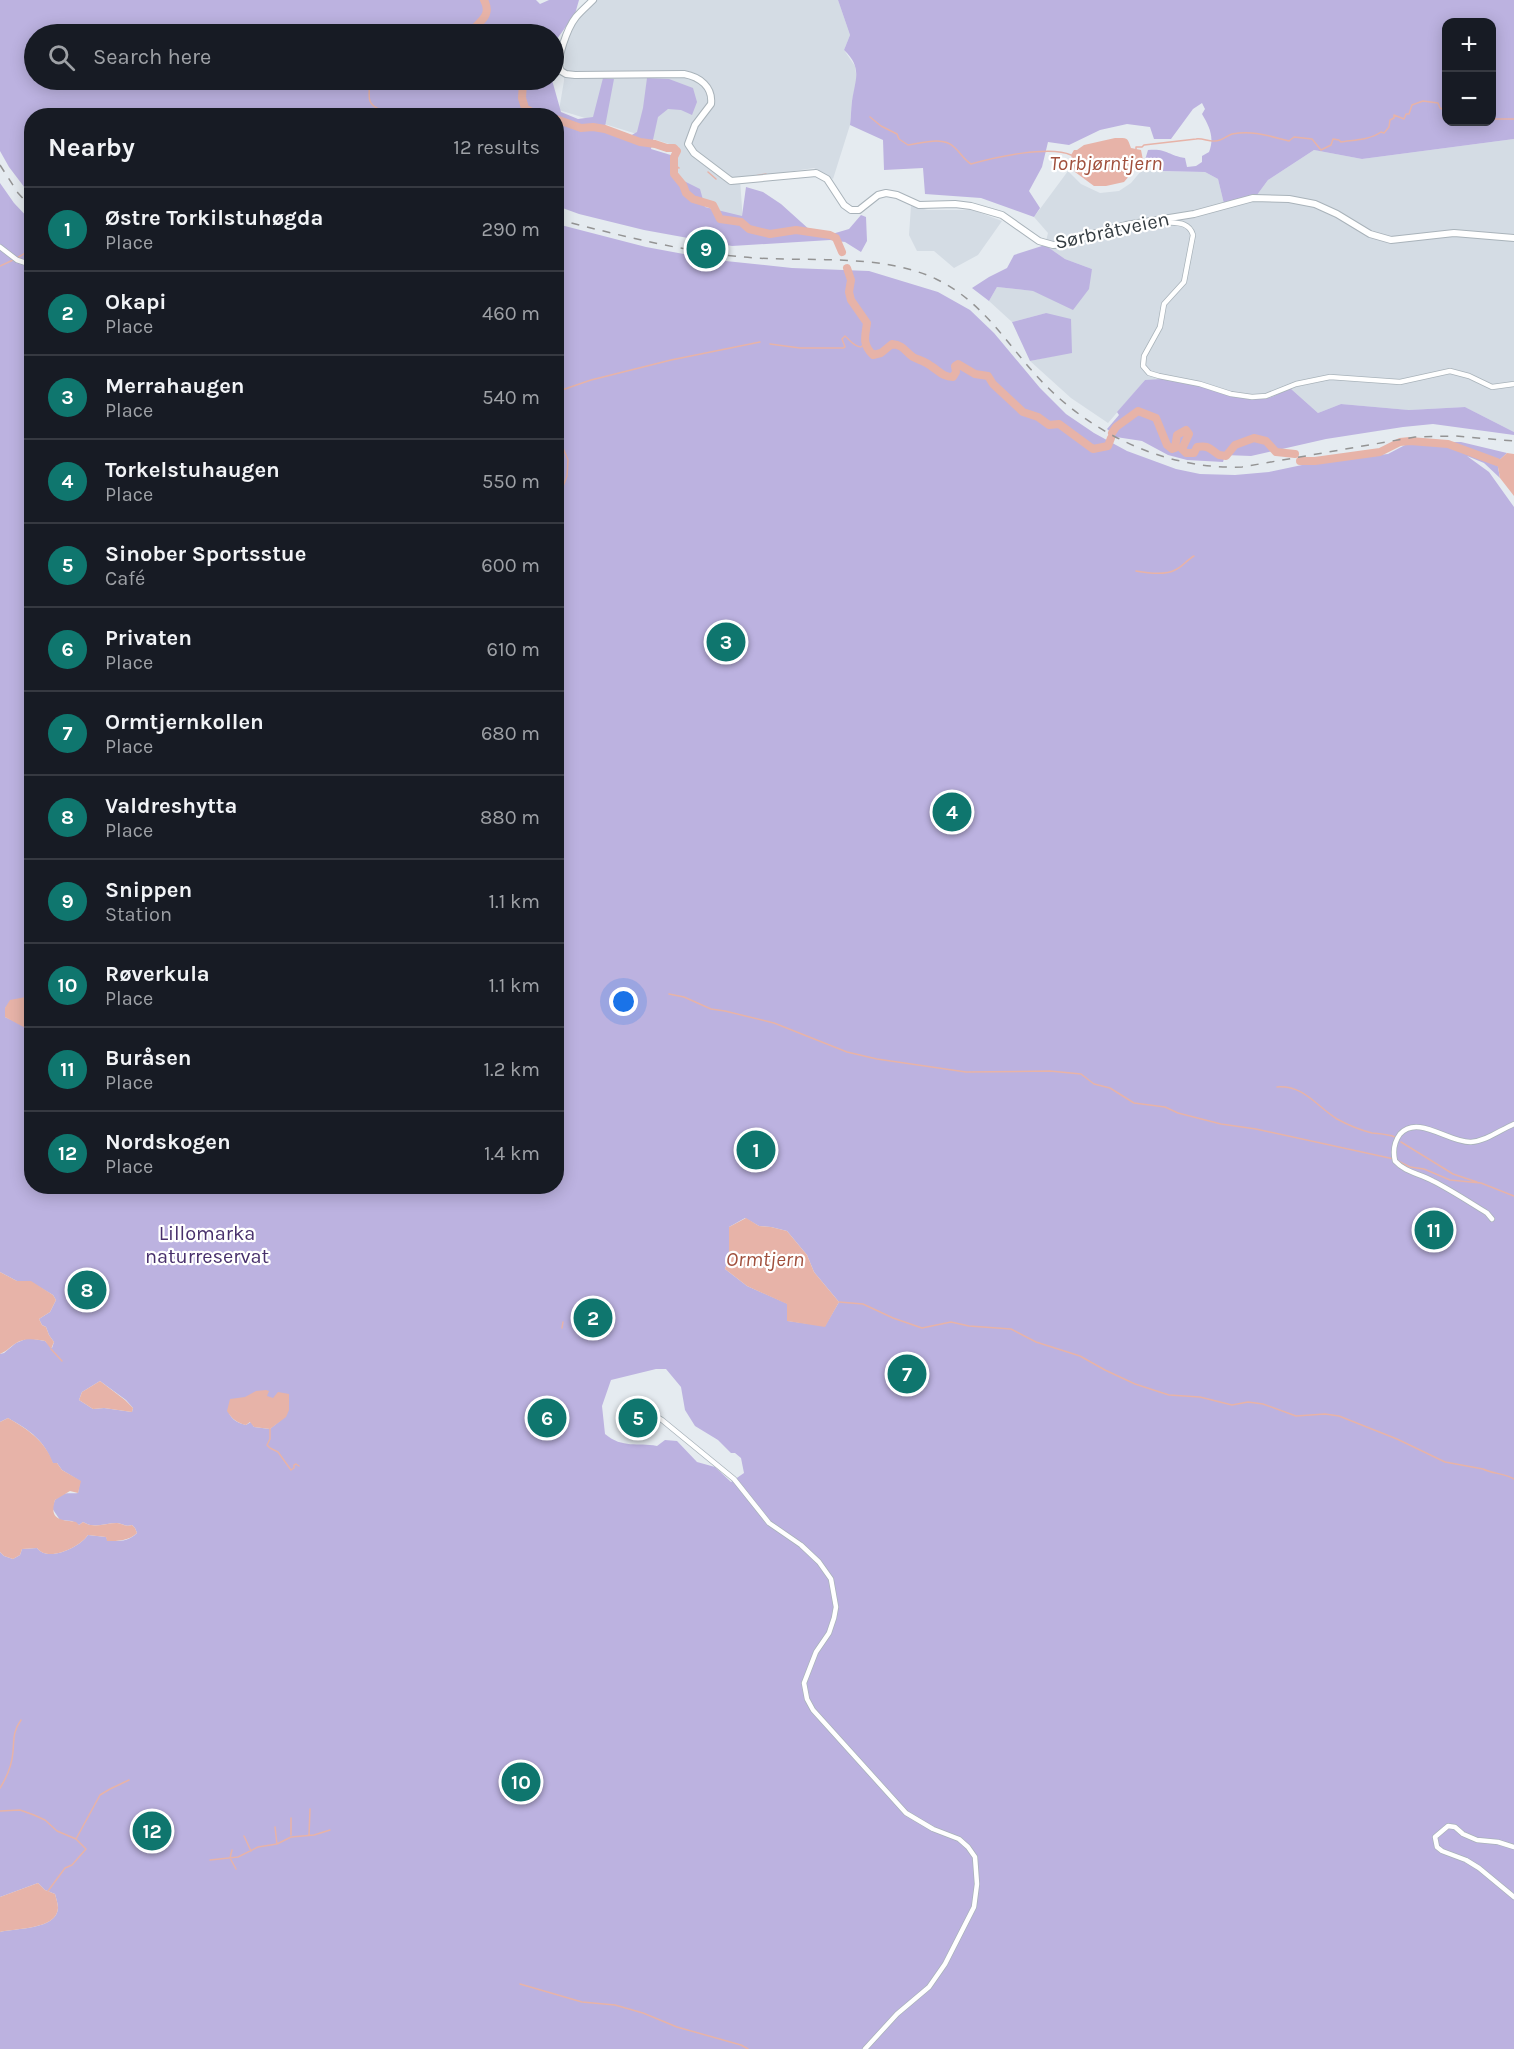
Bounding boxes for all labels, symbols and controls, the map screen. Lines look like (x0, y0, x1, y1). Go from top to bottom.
map controls (1442, 18, 1496, 126)
button: + (1442, 18, 1496, 72)
search box (24, 24, 564, 90)
icon: search (45, 41, 78, 74)
text: Search here (93, 44, 211, 70)
button: − (1442, 72, 1496, 126)
text: Nearby (48, 132, 135, 163)
text: 12 results (453, 136, 540, 159)
water label: Torbjørntjern (1050, 151, 1162, 175)
text: Østre Torkilstuhøgda (105, 205, 323, 231)
street label: Sørbråtveien (1053, 207, 1171, 254)
text: 1 (64, 218, 71, 241)
text: 290 m (481, 218, 540, 241)
pin: 9 (686, 226, 726, 272)
text: Place (105, 231, 153, 254)
text: Okapi (105, 289, 167, 315)
text: 2 (61, 302, 74, 325)
text: 460 m (482, 302, 540, 325)
text: Place (105, 315, 153, 338)
text: Merrahaugen (105, 373, 245, 399)
text: 3 (61, 386, 74, 409)
text: 540 m (482, 386, 540, 409)
text: Place (105, 399, 153, 422)
text: Torkelstuhaugen (105, 457, 280, 483)
text: 4 (62, 470, 73, 493)
text: 550 m (482, 470, 540, 493)
text: Place (105, 483, 153, 506)
text: Sinober Sportsstue (105, 541, 306, 567)
text: 5 (62, 554, 73, 577)
text: 600 m (481, 554, 540, 577)
text: Café (105, 567, 145, 590)
pin: 3 (706, 620, 746, 664)
text: Privaten (105, 625, 192, 651)
text: 6 (61, 638, 74, 661)
text: 610 m (487, 638, 540, 661)
text: Place (105, 651, 153, 674)
text: Ormtjernkollen (105, 709, 264, 735)
text: 7 (63, 722, 72, 745)
text: 680 m (481, 722, 540, 745)
text: Place (105, 735, 153, 758)
pin: 4 (932, 790, 972, 834)
text: Valdreshytta (105, 793, 237, 819)
text: 8 (61, 806, 74, 829)
text: 880 m (480, 806, 540, 829)
text: Place (105, 819, 153, 842)
text: Snippen (105, 877, 192, 903)
text: 9 (61, 890, 74, 913)
text: 1.1 km (488, 890, 540, 913)
text: Station (105, 903, 172, 926)
text: Røverkula (105, 961, 210, 987)
text: 10 (58, 974, 77, 997)
text: 1.1 km (488, 974, 540, 997)
text: Place (105, 987, 153, 1010)
your location (609, 987, 638, 1016)
text: Buråsen (105, 1045, 192, 1071)
text: 11 (60, 1058, 75, 1081)
text: 1.2 km (484, 1058, 540, 1081)
text: Place (105, 1071, 153, 1094)
pin: 1 (736, 1128, 776, 1172)
text: Nordskogen (105, 1129, 231, 1155)
text: 12 (58, 1142, 77, 1165)
text: 1.4 km (484, 1142, 540, 1165)
text: Place (105, 1155, 153, 1178)
pin: 11 (1414, 1208, 1454, 1252)
park label: Lillomarka naturreservat (145, 1222, 269, 1268)
water label: Ormtjern (726, 1247, 804, 1271)
pin: 8 (68, 1268, 106, 1312)
pin: 2 (574, 1296, 612, 1340)
pin: 7 (888, 1352, 926, 1396)
pin: 6 (528, 1396, 566, 1440)
pin: 5 (618, 1396, 658, 1440)
pin: 10 (502, 1760, 540, 1804)
pin: 12 (132, 1808, 172, 1854)

